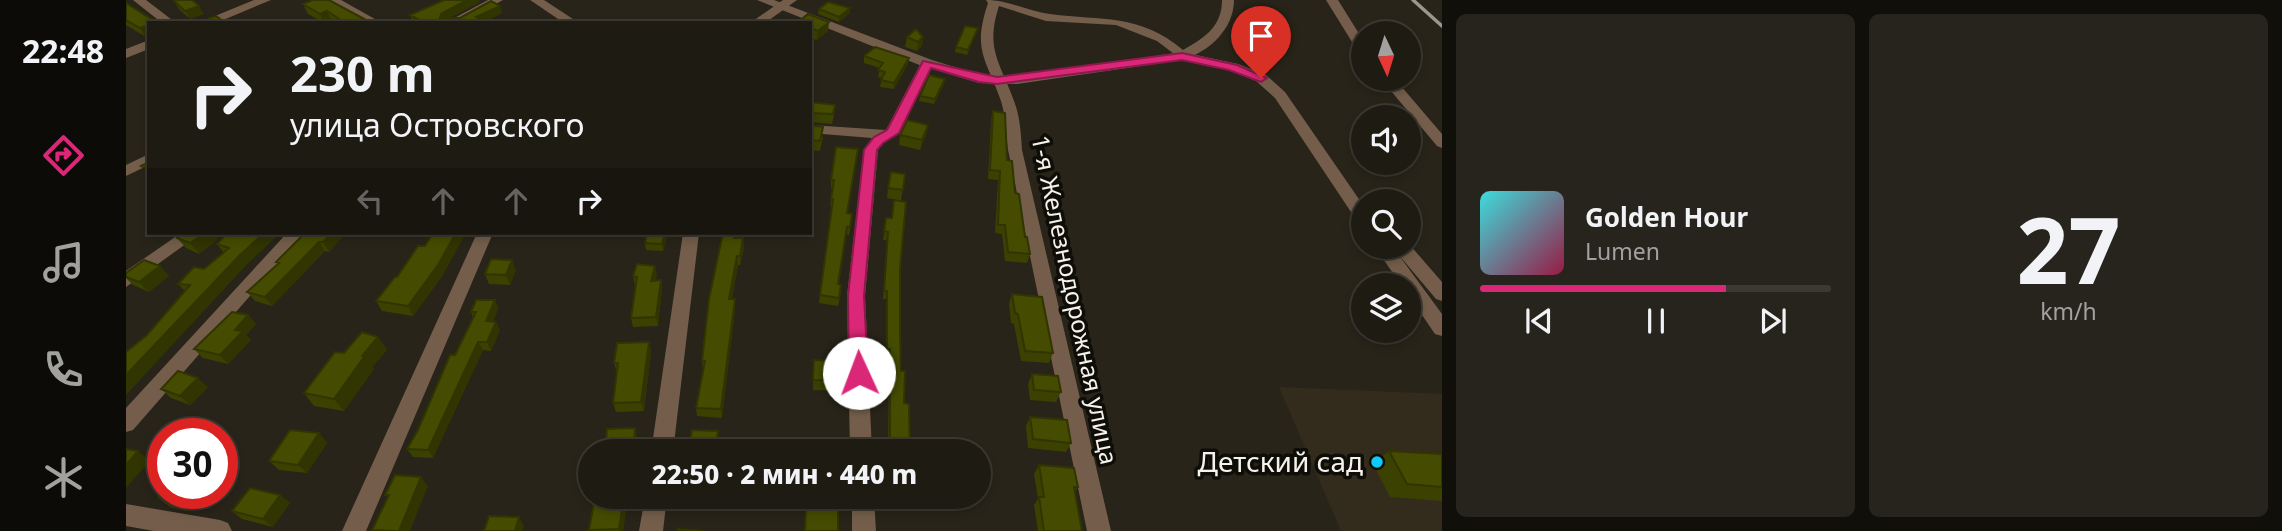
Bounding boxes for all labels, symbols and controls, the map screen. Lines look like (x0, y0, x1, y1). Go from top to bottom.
pin (1231, 6, 1291, 78)
icon: arrive (1242, 17, 1280, 55)
north arrow (1351, 21, 1421, 91)
map controls (1351, 21, 1421, 343)
text: 22:48 (22, 29, 104, 72)
text: 230 m (290, 40, 435, 106)
icon: right (175, 49, 266, 140)
text: улица Островского (290, 103, 584, 146)
button: sound (1351, 105, 1421, 175)
icon: directions (39, 131, 88, 180)
street label: 1-я Железнодорожная улица (1024, 132, 1126, 467)
icon: left (351, 182, 389, 220)
icon: ahead (424, 182, 462, 220)
icon: ahead (497, 182, 535, 220)
icon: right (570, 182, 608, 220)
text: 27 (2016, 187, 2121, 311)
button: search (1351, 189, 1421, 259)
text: Golden Hour (1585, 199, 1748, 235)
text: Lumen (1585, 235, 1660, 267)
icon: music (39, 238, 88, 287)
button: layers (1351, 273, 1421, 343)
text: km/h (2040, 295, 2097, 327)
icon: previous (1520, 302, 1558, 340)
icon: pause (1637, 302, 1675, 340)
icon: next (1754, 302, 1792, 340)
position arrow (822, 336, 896, 410)
icon: phone (39, 345, 88, 394)
speed limit sign: 30 (147, 418, 238, 509)
place label: Детский сад (1198, 442, 1363, 480)
icon: climate (39, 453, 88, 502)
marker: Детский сад (1369, 454, 1385, 470)
text: 22:50 · 2 мин · 440 m (652, 456, 917, 492)

